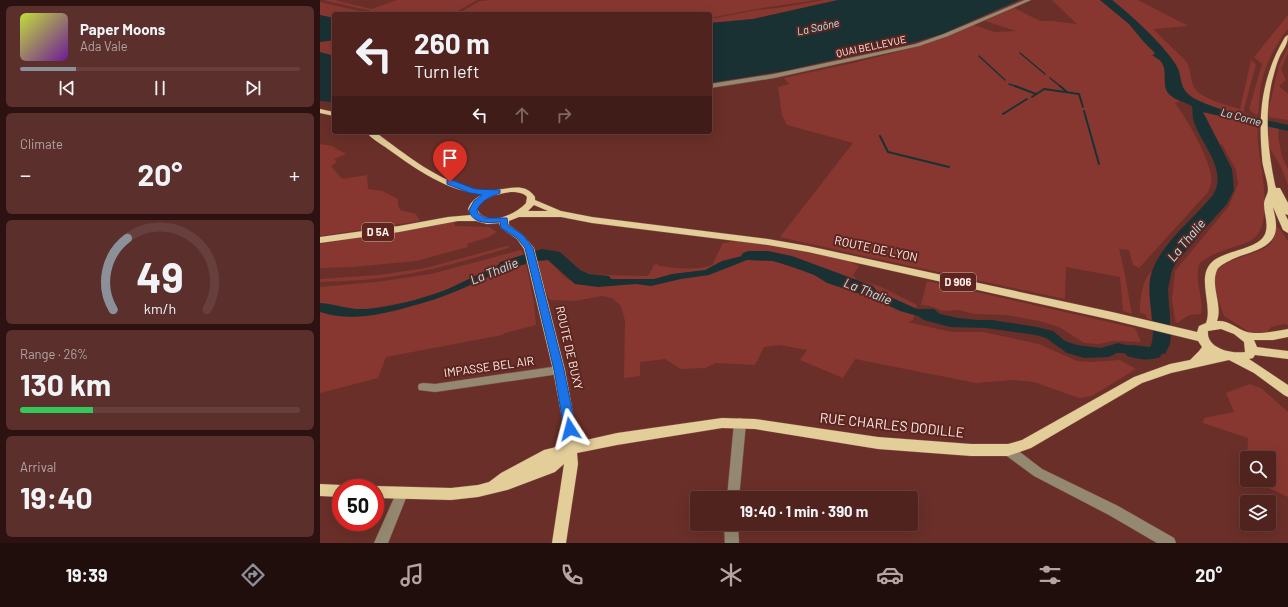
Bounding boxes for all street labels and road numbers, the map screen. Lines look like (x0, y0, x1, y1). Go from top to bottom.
street label: QUAI BELLEVUE (835, 33, 907, 59)
road number: D 5A (362, 223, 394, 241)
street label: ROUTE DE LYON (833, 232, 919, 264)
road number: D 906 (940, 273, 976, 291)
street label: ROUTE DE BUXY (554, 305, 586, 391)
street label: IMPASSE BEL AIR (443, 353, 535, 379)
street label: RUE CHARLES DODILLE (819, 408, 965, 441)

